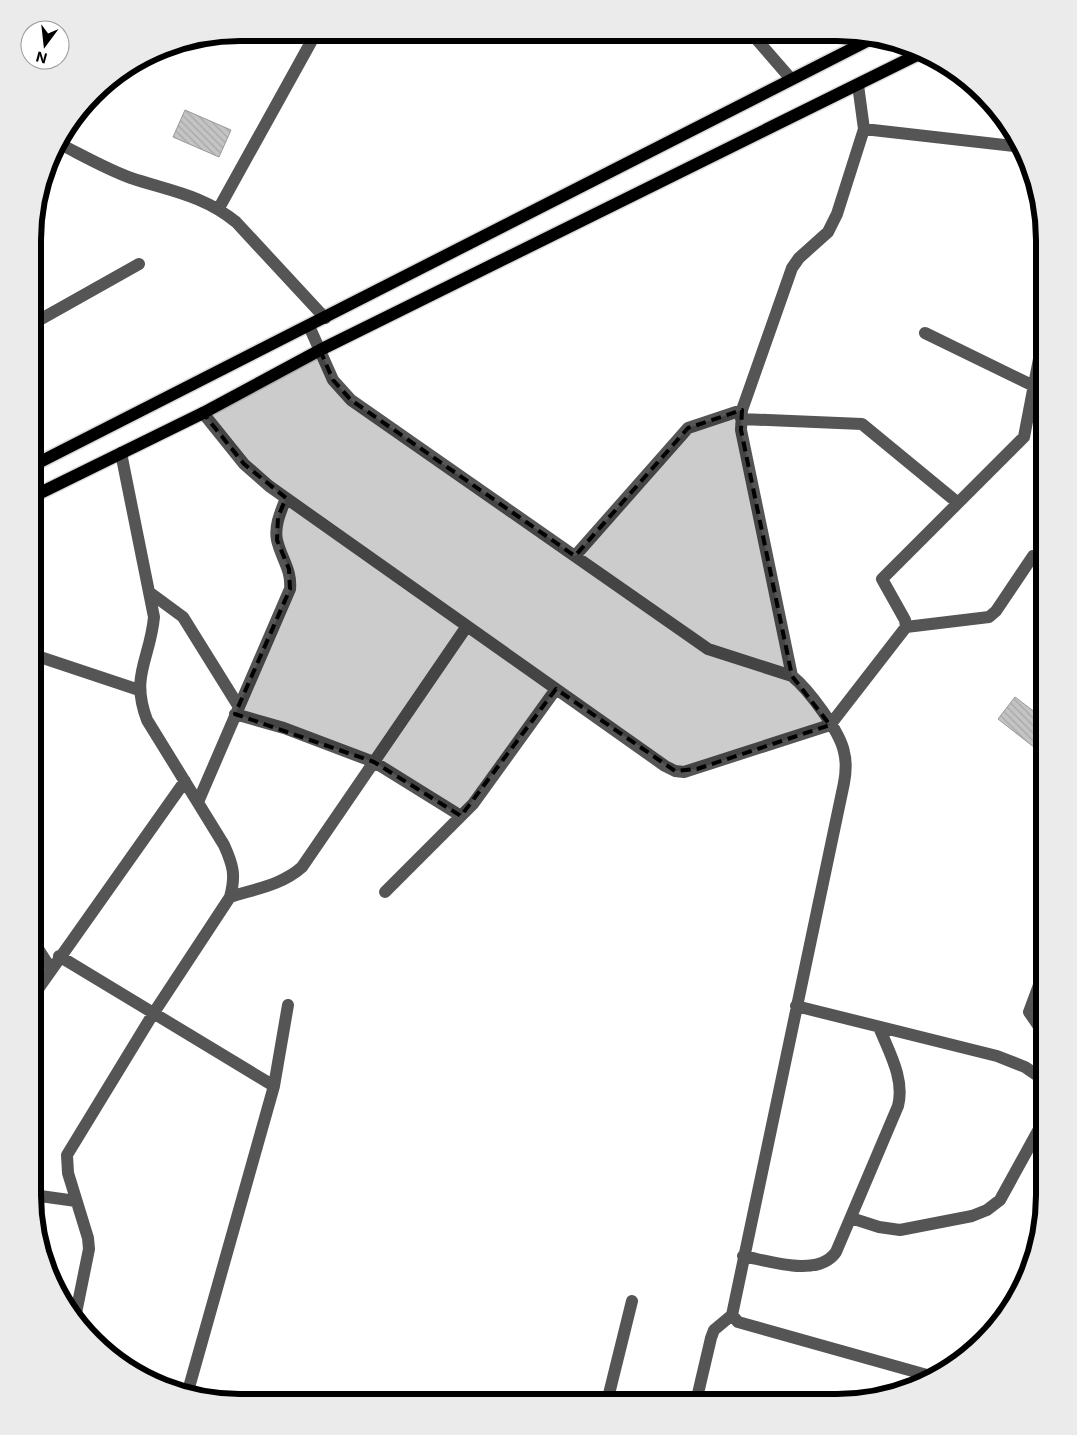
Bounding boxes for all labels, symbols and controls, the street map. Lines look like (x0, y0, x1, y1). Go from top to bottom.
north arrow (20, 20, 70, 70)
text: N (34, 48, 49, 68)

